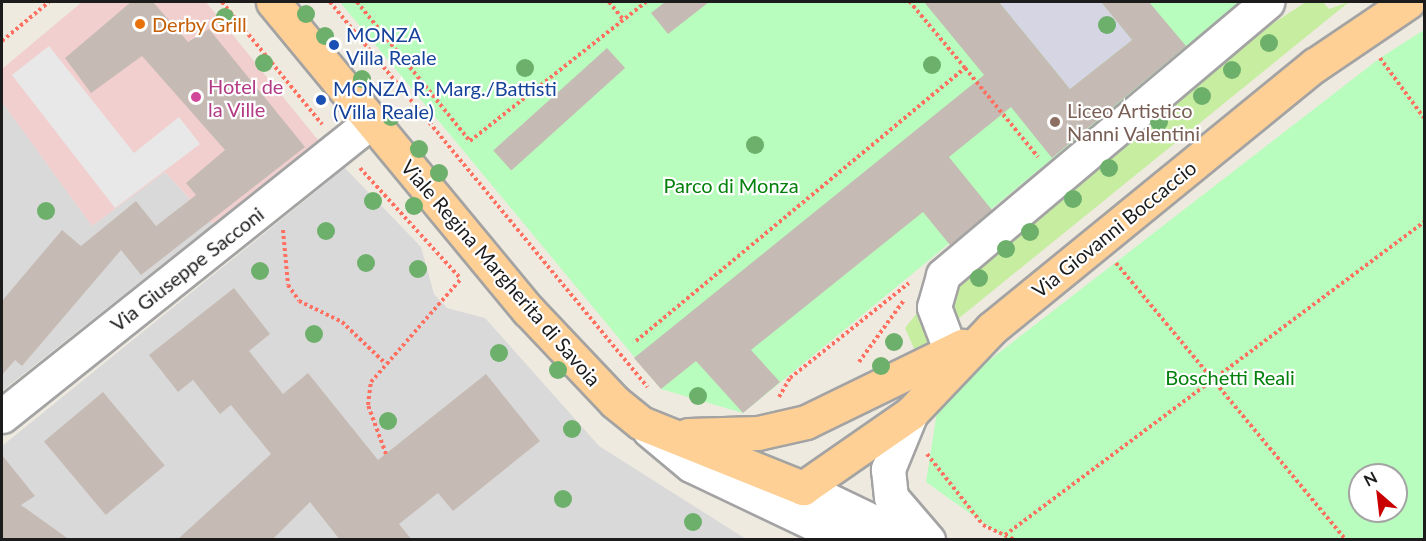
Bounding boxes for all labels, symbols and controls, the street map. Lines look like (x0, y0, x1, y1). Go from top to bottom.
place label: Derby Grill (152, 12, 247, 36)
marker: Derby Grill (133, 17, 147, 31)
place label: MONZA Villa Reale (346, 22, 436, 69)
marker: MONZA Villa Reale (327, 38, 341, 52)
place label: Hotel de la Ville (208, 74, 283, 121)
place label: MONZA R. Marg./Battisti (Villa Reale) (333, 77, 558, 124)
marker: Hotel de la Ville (189, 90, 203, 104)
marker: MONZA R. Marg./Battisti (Villa Reale) (314, 93, 328, 107)
place label: Liceo Artistico Nanni Valentini (1067, 98, 1201, 145)
marker: Liceo Artistico Nanni Valentini (1048, 115, 1062, 129)
street label: Viale Regina Margherita di Savoia (396, 155, 606, 391)
street label: Via Giovanni Boccaccio (1027, 155, 1201, 303)
park label: Parco di Monza (663, 173, 799, 197)
street label: Via Giuseppe Sacconi (106, 202, 268, 336)
park label: Boschetti Reali (1165, 365, 1295, 389)
north arrow (1348, 463, 1408, 523)
text: N (1360, 467, 1380, 490)

